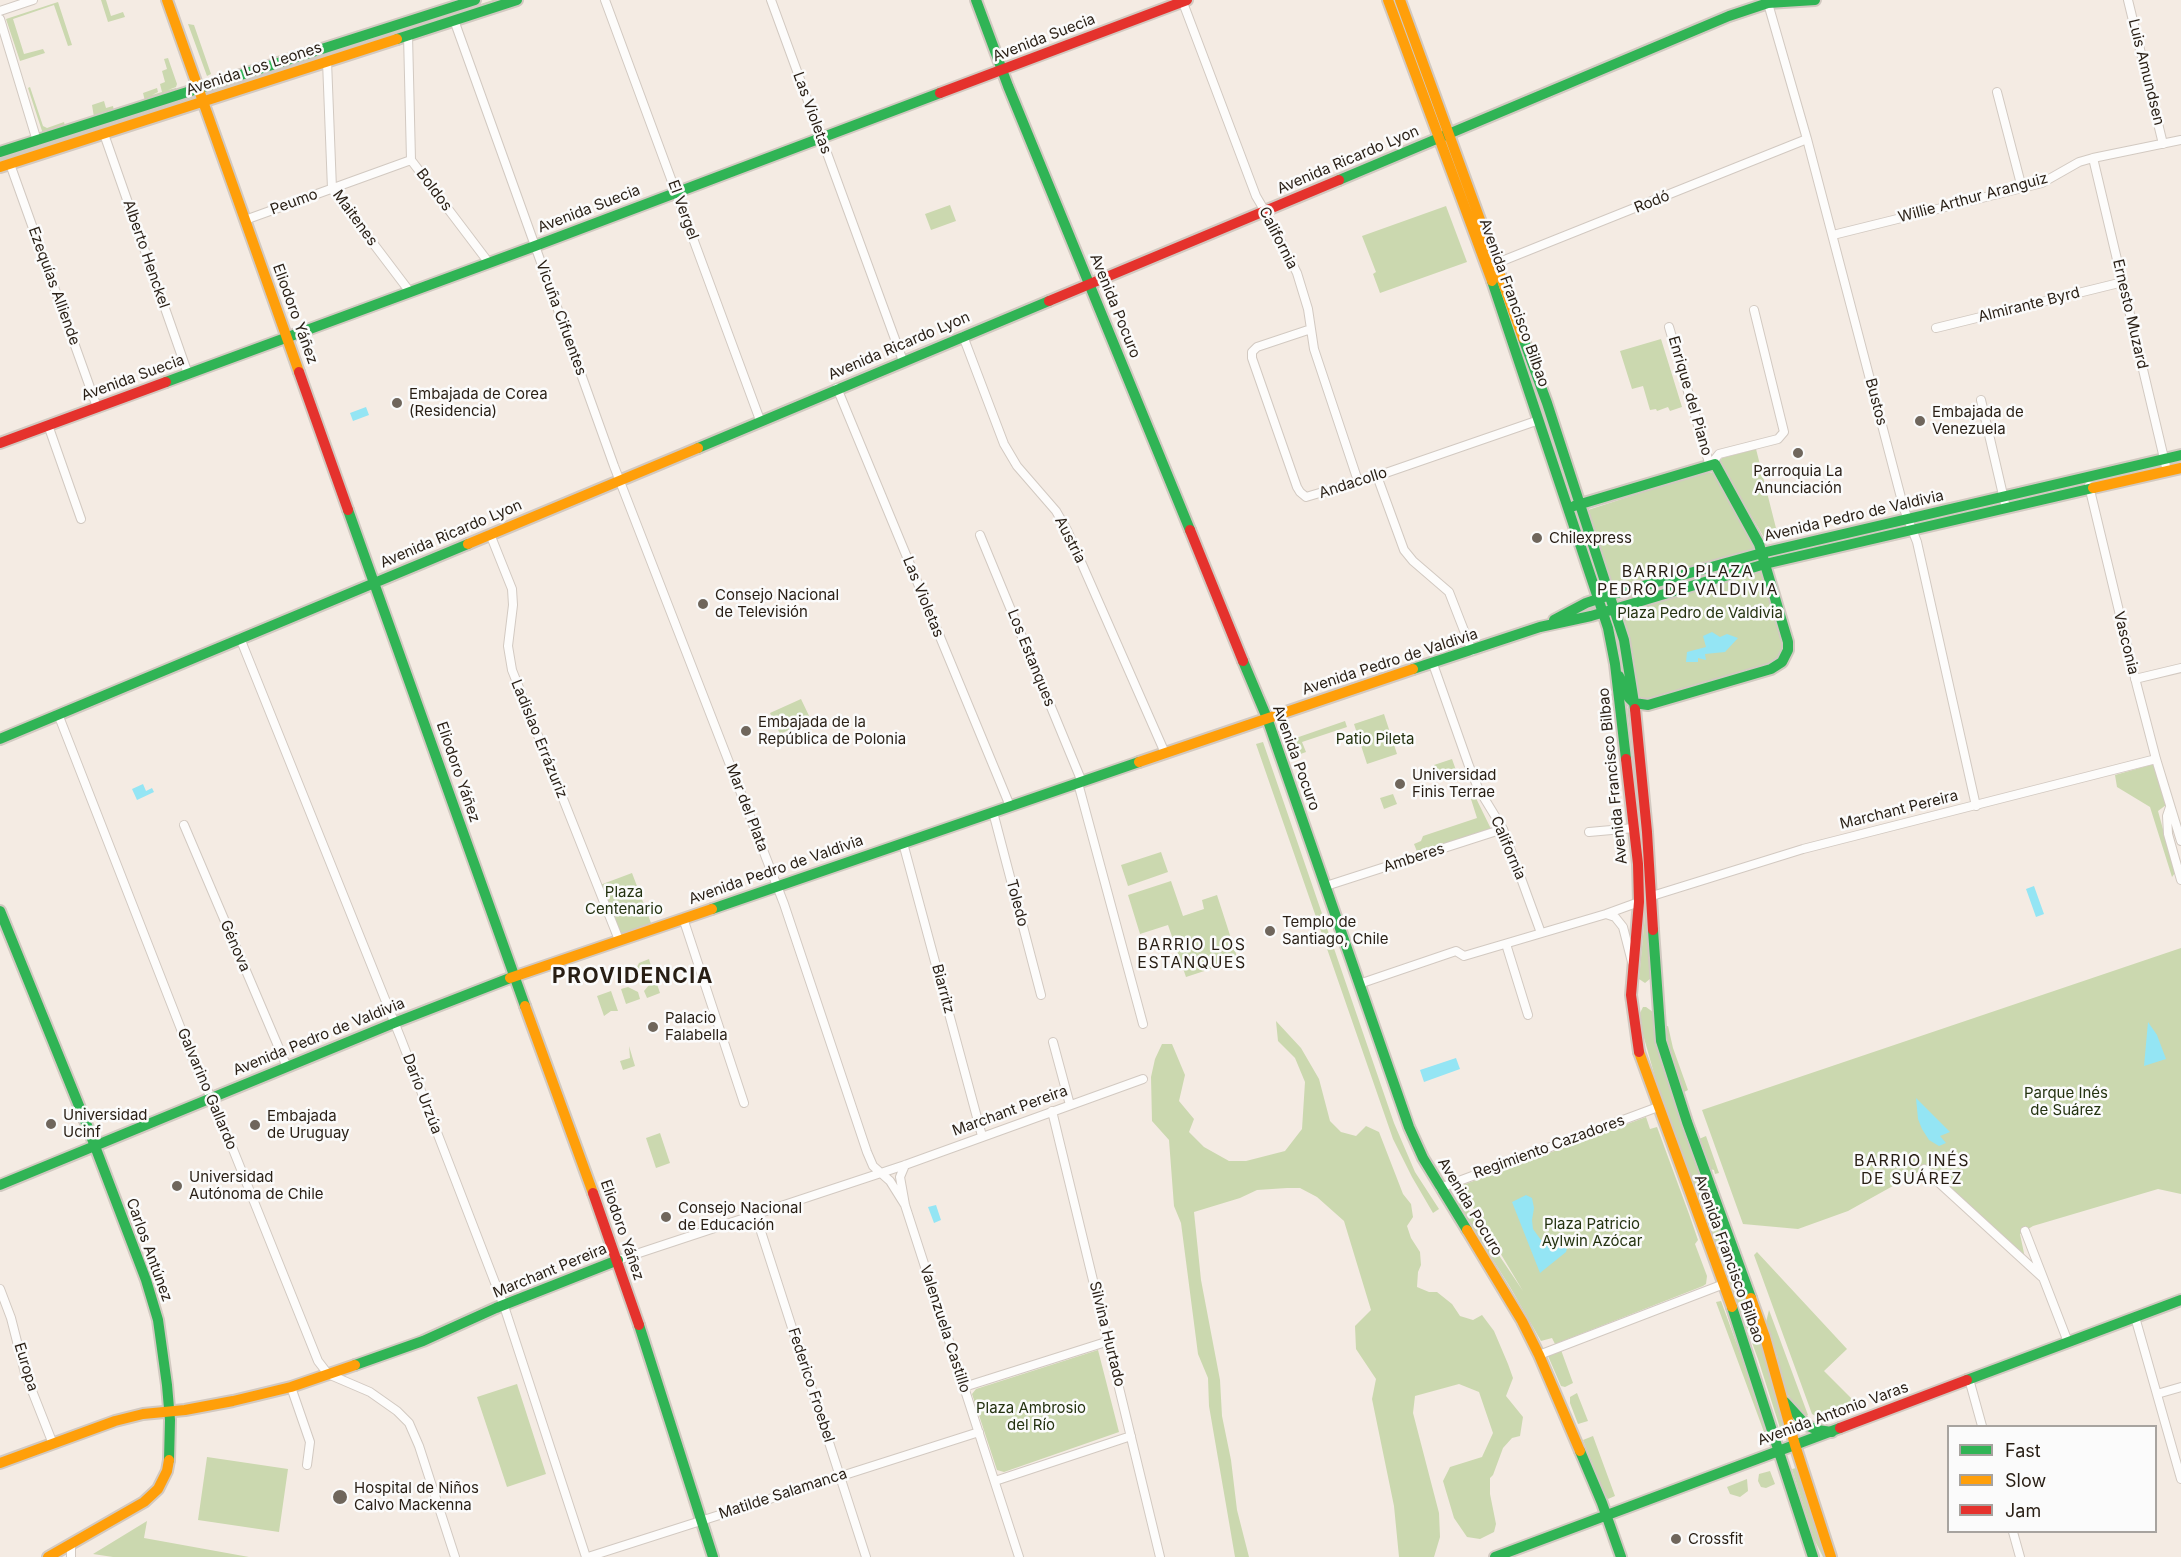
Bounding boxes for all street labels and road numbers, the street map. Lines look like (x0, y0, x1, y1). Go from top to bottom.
street label: Avenida Suecia (990, 10, 1098, 66)
street label: Luis Amundsen (2124, 17, 2168, 127)
street label: Avenida Los Leones (184, 39, 324, 99)
street label: Las Violetas (789, 70, 835, 156)
street label: Avenida Ricardo Lyon (1274, 122, 1422, 198)
street label: Boldos (412, 165, 456, 215)
street label: Willie Arthur Aranguiz (1896, 169, 2050, 227)
street label: El Vergel (664, 178, 702, 242)
street label: Avenida Suecia (535, 181, 643, 237)
street label: Peumo (268, 185, 320, 219)
street label: Maitenes (329, 187, 381, 249)
street label: Rodó (1632, 187, 1672, 217)
street label: Alberto Henckel (119, 197, 173, 311)
street label: California (1255, 204, 1301, 272)
street label: Avenida Francisco Bilbao (1475, 216, 1553, 390)
street label: Ezequías Alliende (24, 224, 84, 348)
street label: Avenida Pocuro (1086, 251, 1144, 361)
street label: Ernesto Muzard (2109, 257, 2151, 371)
street label: Vicuña Cifuentes (532, 258, 590, 378)
street label: Eliodoro Yáñez (269, 261, 321, 367)
street label: Almirante Byrd (1976, 284, 2082, 326)
street label: Avenida Ricardo Lyon (825, 308, 973, 384)
street label: Enrique del Piano (1664, 334, 1716, 458)
street label: Avenida Suecia (79, 351, 187, 405)
street label: Bustos (1861, 376, 1891, 428)
street label: Andacollo (1317, 464, 1389, 502)
street label: Avenida Pedro de Valdivia (1762, 487, 1946, 545)
street label: Avenida Ricardo Lyon (377, 496, 525, 572)
street label: Austria (1051, 514, 1089, 566)
street label: Las Violetas (899, 554, 947, 640)
street label: Los Estanques (1003, 607, 1059, 709)
street label: Vasconia (2109, 610, 2143, 676)
street label: Avenida Pedro de Valdivia (1300, 625, 1480, 699)
street label: Ladislao Errázuriz (507, 677, 571, 801)
street label: Avenida Francisco Bilbao (1595, 687, 1631, 865)
street label: Avenida Pocuro (1269, 703, 1323, 813)
street label: Eliodoro Yáñez (432, 719, 484, 825)
street label: Mar del Plata (722, 762, 772, 854)
street label: Marchant Pereira (1838, 787, 1960, 833)
street label: California (1487, 813, 1529, 883)
street label: Avenida Pedro de Valdivia (686, 832, 866, 908)
street label: Amberes (1381, 840, 1447, 876)
street label: Toledo (1002, 877, 1032, 929)
street label: Génova (216, 918, 254, 974)
street label: Biarritz (928, 962, 958, 1016)
street label: Avenida Pedro de Valdivia (230, 994, 408, 1080)
street label: Galvarino Gallardo (173, 1025, 241, 1153)
street label: Darío Urzúa (398, 1051, 446, 1137)
street label: Marchant Pereira (950, 1082, 1070, 1140)
street label: Regimiento Cazadores (1471, 1111, 1627, 1183)
street label: Avenida Pocuro (1434, 1155, 1506, 1259)
street label: Avenida Francisco Bilbao (1690, 1172, 1768, 1346)
street label: Eliodoro Yáñez (596, 1177, 648, 1283)
street label: Carlos Antúnez (122, 1196, 176, 1304)
street label: Marchant Pereira (490, 1240, 610, 1302)
street label: Valenzuela Castillo (916, 1263, 974, 1395)
street label: Silvina Hurtado (1085, 1279, 1129, 1389)
street label: Federico Froebel (784, 1325, 838, 1445)
street label: Europa (10, 1340, 42, 1394)
street label: Avenida Antonio Varas (1755, 1378, 1911, 1450)
street label: Matilde Salamanca (717, 1465, 849, 1523)

